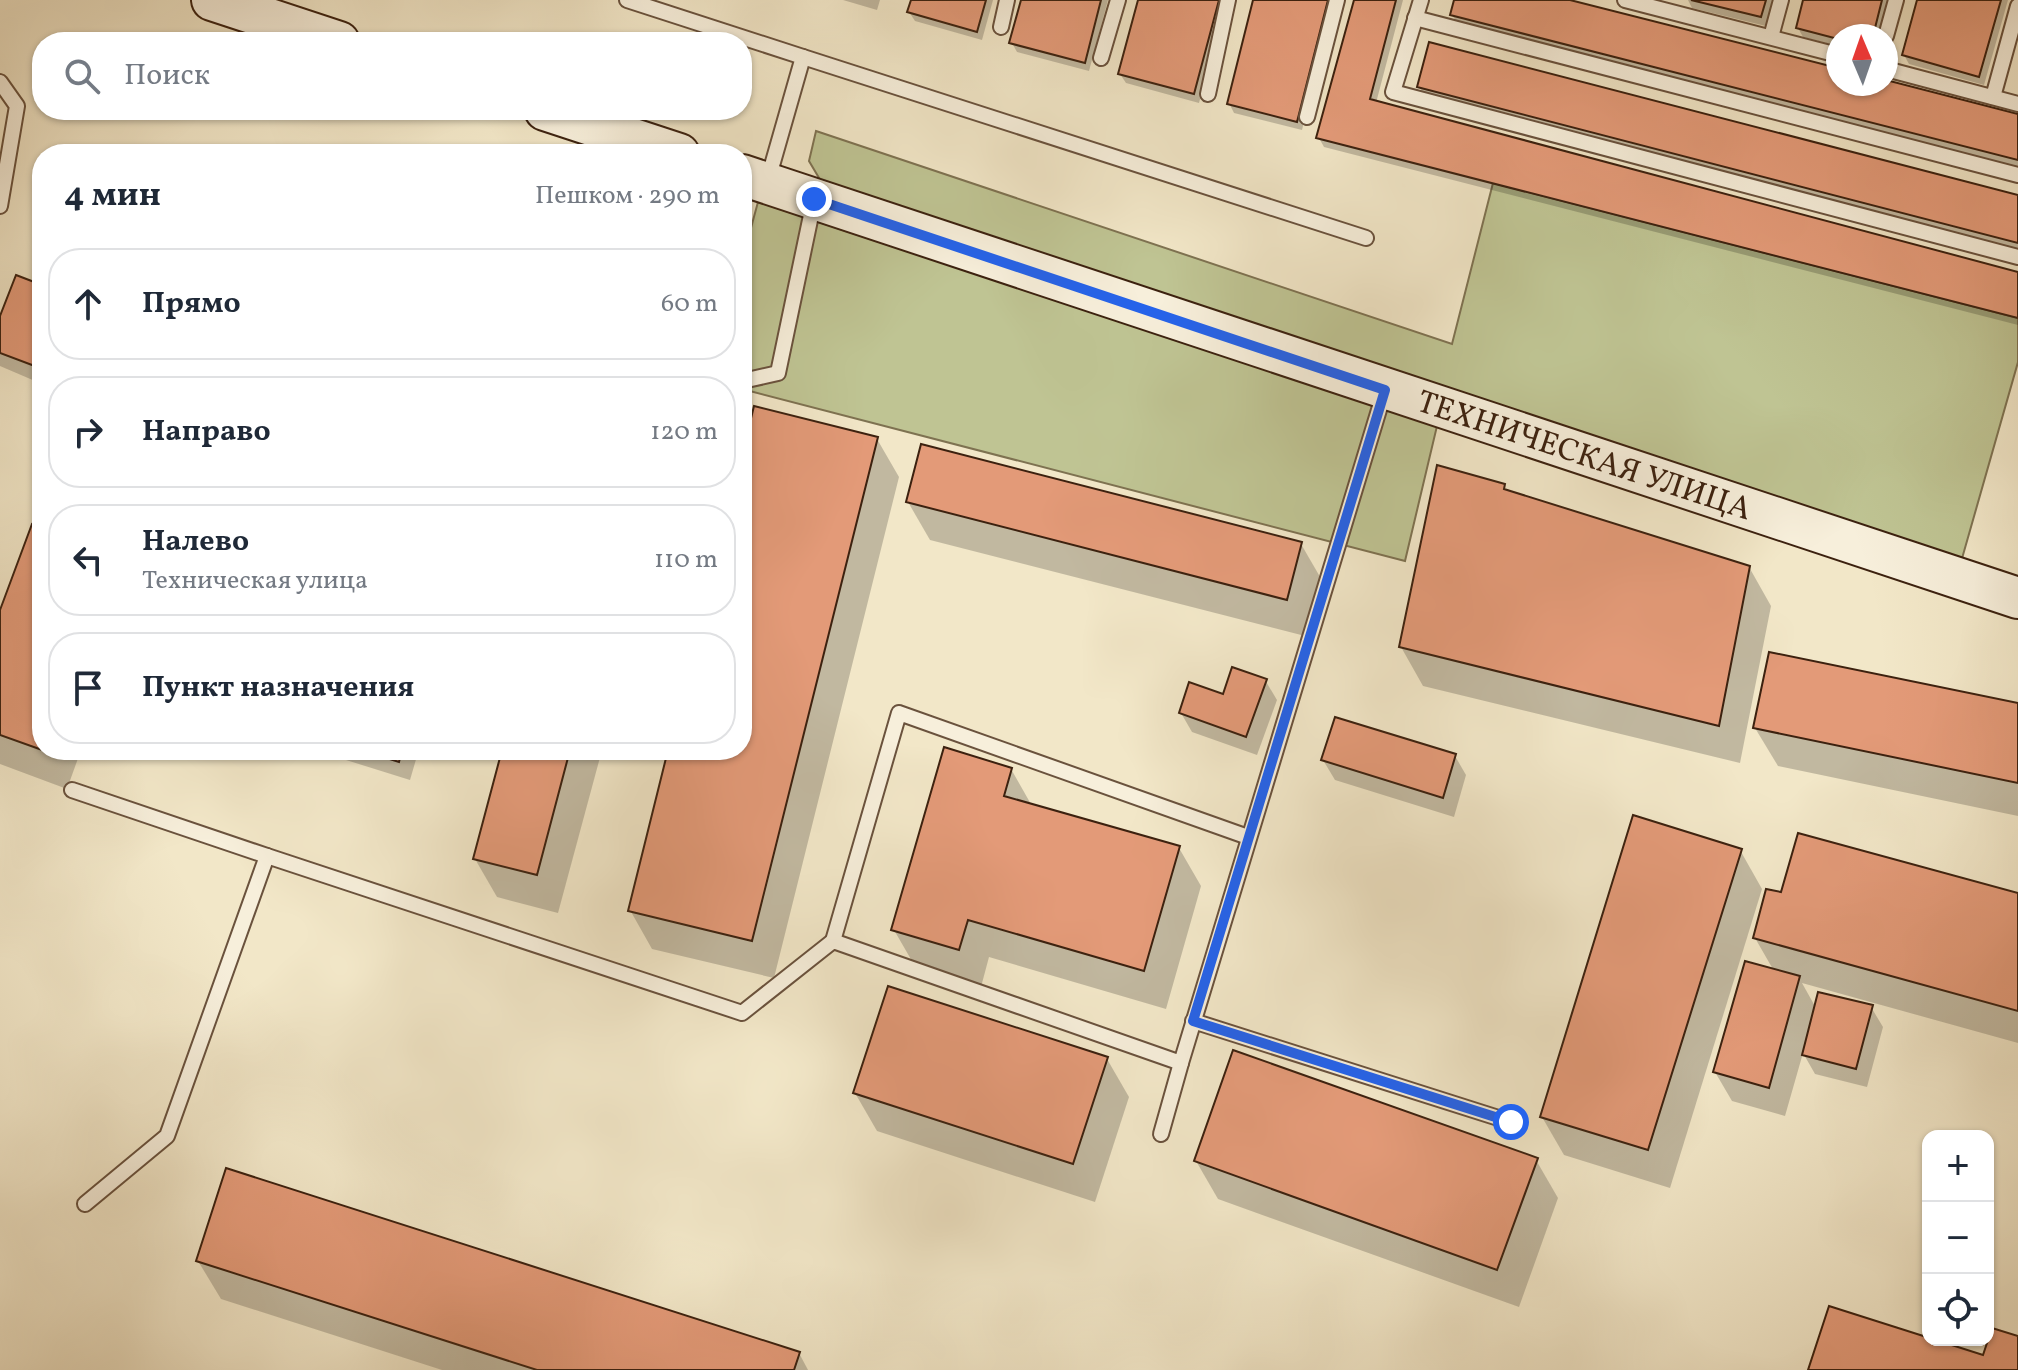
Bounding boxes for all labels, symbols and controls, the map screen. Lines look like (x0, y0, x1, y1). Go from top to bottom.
north arrow (1826, 24, 1898, 96)
search box (32, 32, 752, 120)
icon: search (60, 54, 104, 98)
text: Поиск (124, 55, 210, 97)
text: 4 мин (64, 173, 161, 220)
text: Пешком · 290 m (535, 178, 720, 214)
route end (796, 181, 832, 217)
icon: ahead (66, 282, 110, 326)
text: Прямо (142, 283, 241, 325)
text: 60 m (661, 286, 718, 322)
street label: ТЕХНИЧЕСКАЯ УЛИЦА (1411, 381, 1757, 533)
icon: right (66, 410, 110, 454)
text: Направо (142, 411, 271, 453)
text: 120 m (650, 414, 718, 450)
text: Налево (142, 521, 249, 563)
icon: left (66, 538, 110, 582)
text: 110 m (654, 542, 718, 578)
text: Техническая улица (142, 563, 368, 599)
icon: arrive (66, 666, 110, 710)
text: Пункт назначения (142, 667, 414, 709)
route start (1493, 1104, 1529, 1140)
map controls (1922, 1130, 1994, 1346)
button: + (1922, 1130, 1994, 1202)
button: − (1922, 1202, 1994, 1274)
button: locate (1922, 1274, 1994, 1346)

